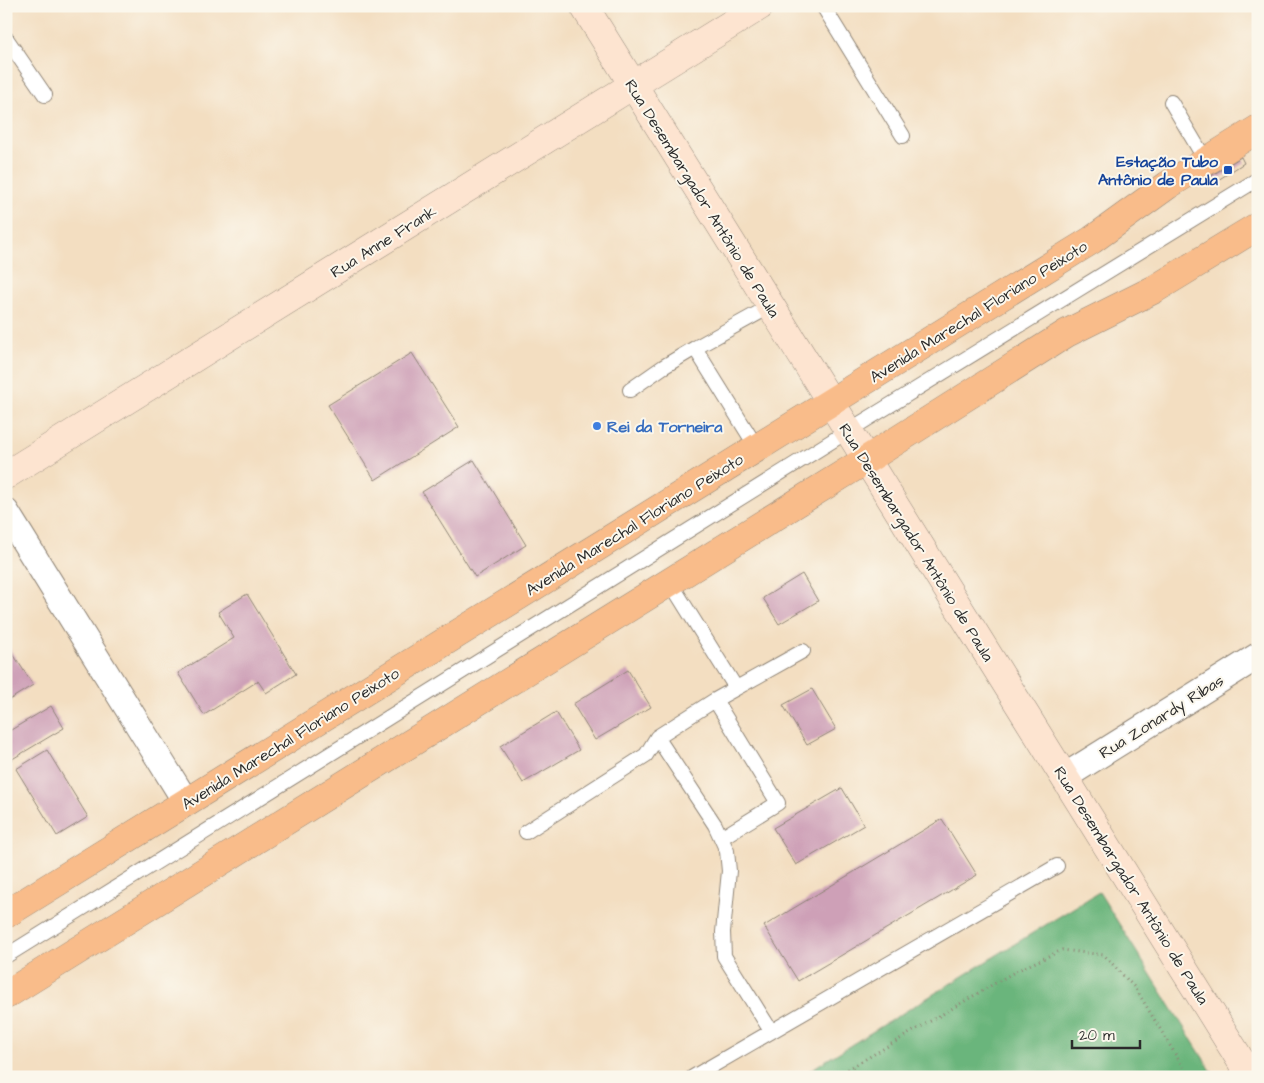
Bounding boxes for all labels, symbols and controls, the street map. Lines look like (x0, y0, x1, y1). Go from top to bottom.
street label: Rua Desembargador Antônio de Paula (619, 75, 785, 322)
place label: Estação Tubo Antônio de Paula (1098, 151, 1219, 191)
marker: Estação Tubo Antônio de Paula (1222, 164, 1234, 176)
street label: Rua Anne Frank (326, 200, 441, 283)
street label: Avenida Marechal Floriano Peixoto (865, 235, 1092, 388)
place label: Rei da Torneira (607, 416, 723, 438)
street label: Rua Desembargador Antônio de Paula (833, 419, 999, 666)
marker: Rei da Torneira (591, 420, 603, 432)
street label: Avenida Marechal Floriano Peixoto (521, 448, 748, 601)
street label: Avenida Marechal Floriano Peixoto (177, 662, 404, 815)
street label: Rua Zonardy Ribas (1095, 670, 1229, 765)
street label: Rua Desembargador Antônio de Paula (1048, 762, 1214, 1009)
scale bar (1072, 1018, 1139, 1050)
text: 20 m (1079, 1025, 1115, 1046)

